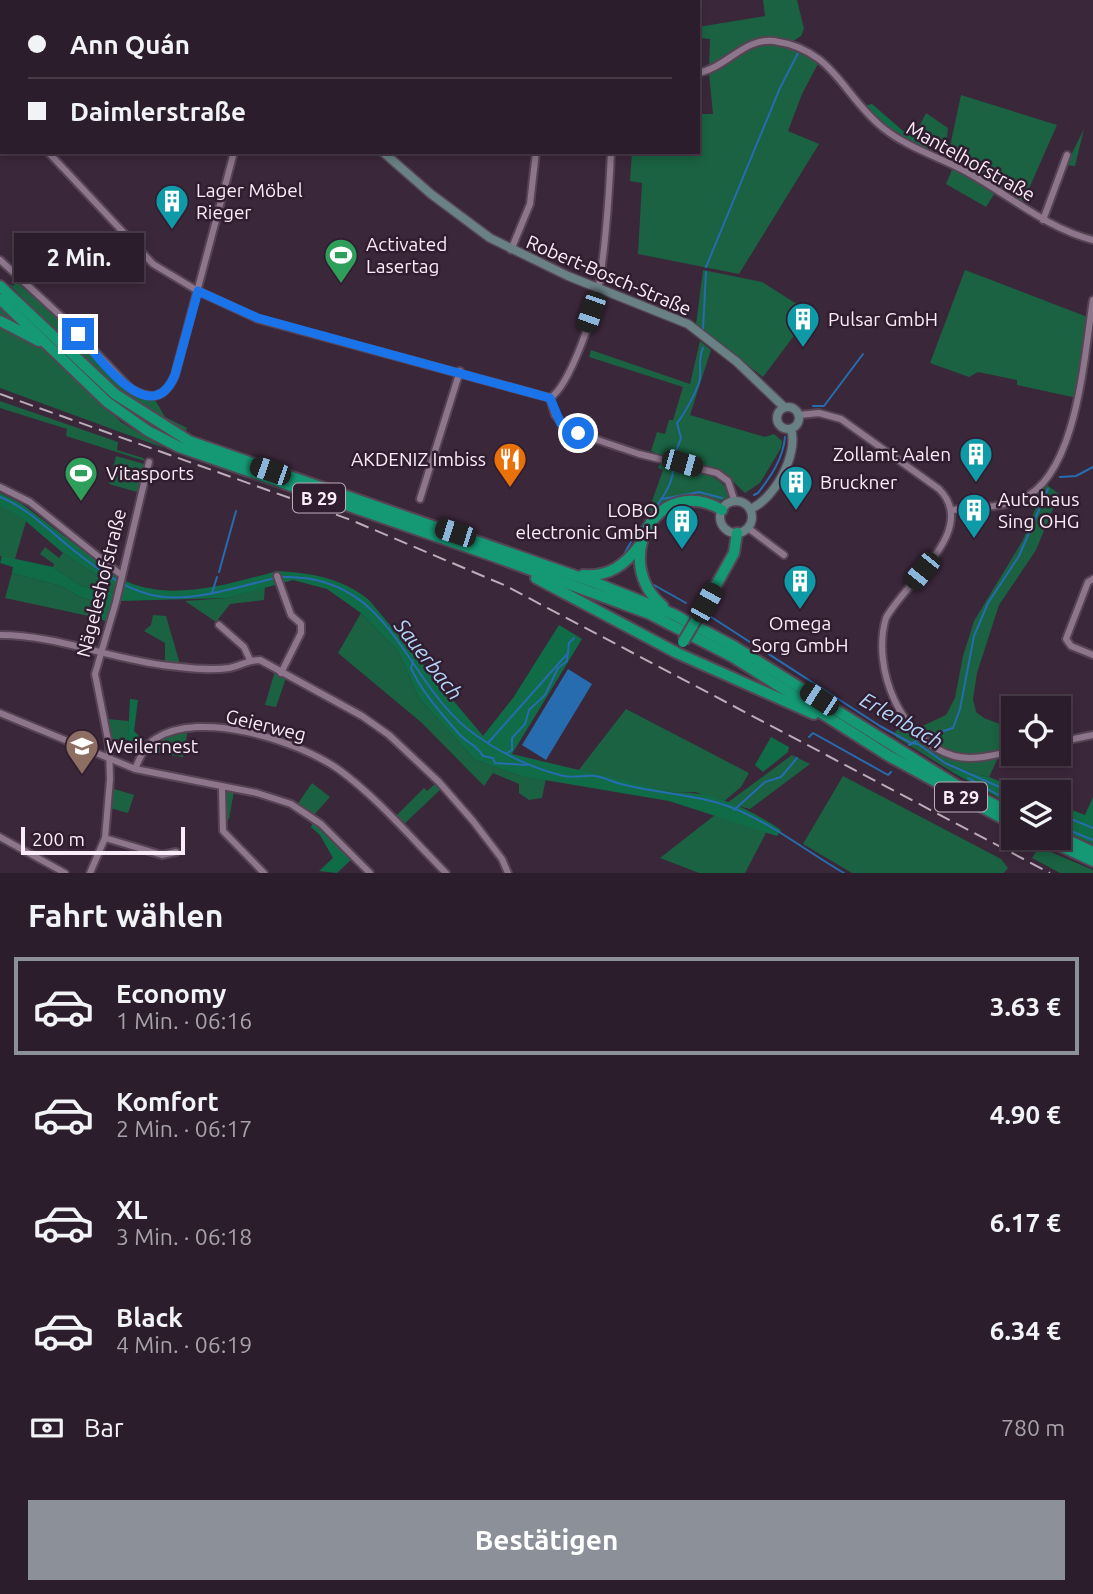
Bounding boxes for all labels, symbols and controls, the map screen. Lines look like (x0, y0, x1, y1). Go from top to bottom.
text: Ann Quán (70, 30, 190, 59)
text: Daimlerstraße (70, 97, 246, 126)
street label: Mantelhofstraße (903, 117, 1039, 205)
place label: Lager Möbel Rieger (196, 179, 303, 223)
building icon: Lager Möbel Rieger (153, 182, 191, 231)
street label: Robert-Bosch-Straße (523, 230, 695, 320)
callout: 2 Min. (13, 232, 143, 282)
place label: Activated Lasertag (366, 233, 447, 277)
sports icon: Activated Lasertag (322, 236, 360, 285)
text: 2 Min. (47, 245, 111, 270)
car (575, 289, 608, 335)
building icon: Pulsar GmbH (784, 300, 822, 349)
place label: Pulsar GmbH (828, 308, 938, 330)
route end (62, 318, 94, 350)
route start (562, 417, 594, 449)
building icon: Zollamt Aalen (957, 435, 995, 484)
restaurant icon: AKDENIZ Imbiss (491, 440, 529, 489)
place label: Zollamt Aalen (833, 443, 951, 465)
car (659, 447, 706, 479)
place label: AKDENIZ Imbiss (351, 448, 486, 470)
sports icon: Vitasports (62, 454, 100, 503)
car (247, 454, 294, 488)
place label: Vitasports (106, 462, 194, 484)
building icon: Bruckner (777, 463, 815, 512)
place label: Bruckner (820, 471, 897, 493)
road number: B 29 (293, 484, 345, 512)
place label: Autohaus Sing OHG (998, 488, 1079, 532)
building icon: Autohaus Sing OHG (955, 491, 993, 540)
place label: LOBO electronic GmbH (515, 499, 658, 543)
building icon: LOBO electronic GmbH (663, 502, 701, 551)
street label: Nägeleshofstraße (72, 506, 130, 660)
car (432, 517, 479, 549)
car (901, 548, 944, 594)
building icon: Omega Sorg GmbH (781, 562, 819, 611)
car (687, 580, 726, 626)
place label: Omega Sorg GmbH (752, 612, 848, 656)
water label: Sauerbach (389, 613, 468, 704)
car (796, 679, 843, 719)
water label: Erlenbach (856, 687, 948, 753)
map controls (1001, 696, 1071, 850)
button: locate (1001, 696, 1071, 766)
street label: Geierweg (224, 704, 308, 746)
school or university icon: Weilernest (63, 727, 101, 776)
place label: Weilernest (106, 735, 199, 757)
button: layers (1001, 780, 1071, 850)
road number: B 29 (935, 782, 987, 812)
scale bar (21, 824, 186, 856)
text: 200 m (32, 828, 85, 850)
text: Fahrt wählen (28, 897, 223, 933)
icon: car (32, 975, 95, 1038)
text: Economy (116, 979, 226, 1008)
text: 3.63 € (990, 992, 1061, 1021)
text: 1 Min. · 06:16 (116, 1008, 252, 1033)
icon: car (32, 1083, 95, 1146)
text: Komfort (116, 1087, 219, 1116)
text: 4.90 € (990, 1100, 1061, 1129)
text: 2 Min. · 06:17 (116, 1116, 252, 1141)
icon: car (32, 1191, 95, 1254)
text: XL (116, 1195, 147, 1224)
text: 6.17 € (990, 1208, 1061, 1237)
text: 3 Min. · 06:18 (116, 1224, 252, 1249)
icon: car (32, 1299, 95, 1362)
text: Black (116, 1303, 183, 1332)
text: 6.34 € (990, 1316, 1061, 1345)
text: 4 Min. · 06:19 (116, 1332, 252, 1357)
icon: cash (28, 1409, 66, 1447)
text: Bar (84, 1413, 124, 1442)
text: 780 m (1001, 1415, 1065, 1440)
button: Bestätigen (28, 1500, 1065, 1580)

